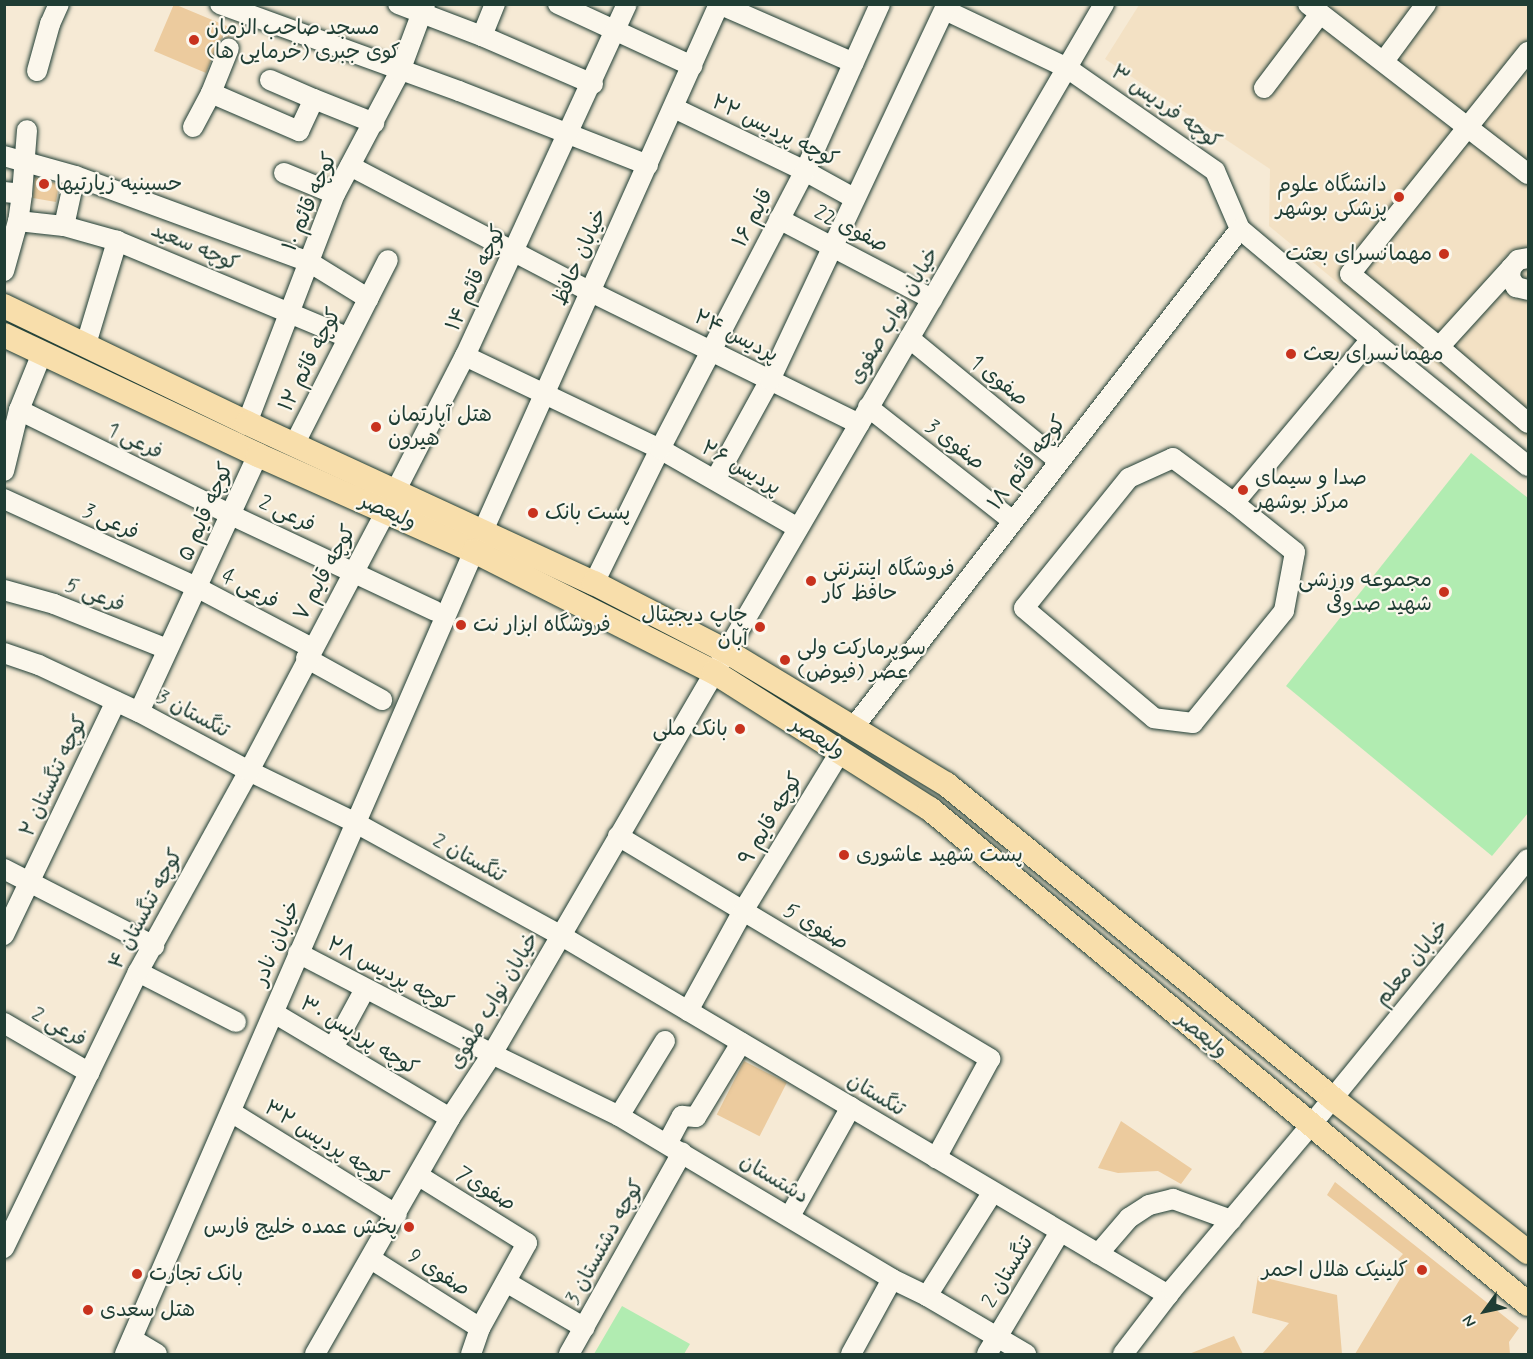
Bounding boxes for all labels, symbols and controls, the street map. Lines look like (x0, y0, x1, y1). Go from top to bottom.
place label: مسجد صاحب الزمان (خرمایی ها) کوی جبری (206, 15, 400, 65)
marker: مسجد صاحب الزمان (خرمایی ها) کوی جبری (187, 33, 201, 47)
street label: کوچه فردیس ۳ (1106, 60, 1226, 154)
street label: کوچه پردیس ۲۲ (708, 89, 842, 173)
street label: کوچه قائم ۱۰ (277, 149, 343, 255)
place label: حسینیه زیارتیها (56, 171, 183, 197)
place label: دانشگاه علوم پزشکی بوشهر (1276, 172, 1387, 222)
marker: حسینیه زیارتیها (37, 177, 51, 191)
street label: قایم ۱۶ (727, 184, 779, 252)
marker: دانشگاه علوم پزشکی بوشهر (1392, 190, 1406, 204)
street label: صفوی 22 (810, 200, 892, 258)
street label: خیابان حافظ (547, 204, 613, 310)
street label: کوچه سعید (147, 217, 243, 277)
street label: کوچه قائم ۱۴ (440, 221, 512, 335)
place label: مهمانسرای بعثت (1285, 241, 1432, 267)
street label: خیابان نواب صفوی (843, 243, 945, 389)
marker: مهمانسرای بعثت (1437, 247, 1451, 261)
street label: کوچه قائم ۱۲ (273, 304, 347, 416)
street label: پردیس ۲۴ (690, 304, 782, 368)
place label: مهمانسرای بعث (1303, 341, 1444, 367)
marker: مهمانسرای بعث (1284, 347, 1298, 361)
street label: صفوی 1 (965, 350, 1033, 412)
place label: هتل آپارتمان هیرون (388, 402, 492, 452)
street label: کوچه قائم ۱۸ (982, 411, 1072, 515)
street label: صفوی 3 (921, 414, 989, 476)
street label: فرعی 1 (103, 417, 167, 465)
marker: هتل آپارتمان هیرون (369, 420, 383, 434)
street label: پردیس ۲۶ (697, 435, 785, 501)
street label: کوچه قایم ۵ (173, 459, 239, 565)
place label: صدا و سیمای مرکز بوشهر (1255, 465, 1367, 515)
marker: صدا و سیمای مرکز بوشهر (1236, 483, 1250, 497)
street label: ولیعصر (356, 488, 420, 536)
street label: فرعی 2 (255, 490, 319, 538)
street label: فرعی 3 (79, 498, 143, 546)
place label: پست بانک (545, 500, 630, 526)
marker: پست بانک (526, 506, 540, 520)
street label: کوچه قایم ۷ (288, 521, 362, 625)
place label: فروشگاه اینترنتی حافظ کار (823, 556, 955, 606)
street label: فرعی 4 (217, 563, 283, 615)
place label: مجموعه ورزشی شهید صدوقی (1298, 567, 1432, 617)
street label: فرعی 5 (62, 572, 128, 618)
marker: فروشگاه اینترنتی حافظ کار (804, 574, 818, 588)
marker: مجموعه ورزشی شهید صدوقی (1437, 585, 1451, 599)
place label: چاپ دیجیتال آبان (641, 602, 748, 652)
place label: فروشگاه ابزار نت (473, 612, 611, 638)
marker: فروشگاه ابزار نت (454, 618, 468, 632)
marker: چاپ دیجیتال آبان (753, 620, 767, 634)
place label: سوپرمارکت ولی عصر (فیوض) (797, 635, 926, 685)
marker: سوپرمارکت ولی عصر (فیوض) (778, 653, 792, 667)
street label: تنگستان 3 (153, 685, 233, 743)
street label: کوچه تنگستان ۲ (15, 711, 93, 841)
street label: ولیعصر (786, 712, 850, 764)
place label: بانک ملی (652, 716, 728, 742)
marker: بانک ملی (733, 722, 747, 736)
street label: کوچه قایم ۹ (733, 768, 809, 870)
street label: تنگستان 2 (428, 828, 510, 888)
place label: پست شهید عاشوری (856, 842, 1023, 868)
street label: کوچه تنگستان ۴ (104, 844, 188, 974)
marker: پست شهید عاشوری (837, 848, 851, 862)
street label: خیابان نادر (248, 897, 306, 989)
street label: صفوی 5 (779, 898, 853, 956)
street label: خیابان معلم (1370, 915, 1454, 1011)
street label: خیابان نواب صفوی (443, 928, 545, 1074)
street label: کوچه پردیس ۲۸ (323, 931, 457, 1017)
street label: کوچه پردیس ۳۰ (295, 991, 423, 1081)
street label: فرعی 2 (27, 1001, 91, 1053)
street label: ولیعصر (1171, 1006, 1233, 1064)
street label: تنگستان (842, 1068, 910, 1122)
street label: کوچه پردیس ۳۲ (260, 1095, 392, 1191)
street label: دشتستان (735, 1149, 813, 1209)
street label: صفوی7 (452, 1161, 520, 1217)
street label: کوچه دشتستان 3 (560, 1175, 650, 1309)
place label: پخش عمده خلیج فارس (203, 1214, 397, 1240)
marker: پخش عمده خلیج فارس (402, 1220, 416, 1234)
street label: تنگستان 2 (977, 1232, 1039, 1312)
street label: صفوی 9 (403, 1244, 475, 1302)
place label: کلینیک هلال احمر (1262, 1257, 1408, 1283)
place label: بانک تجارت (149, 1261, 243, 1287)
marker: کلینیک هلال احمر (1413, 1261, 1431, 1279)
marker: بانک تجارت (130, 1267, 144, 1281)
north arrow (1455, 1281, 1515, 1341)
place label: هتل سعدی (100, 1297, 195, 1323)
marker: هتل سعدی (81, 1303, 95, 1317)
text: N (1458, 1311, 1481, 1331)

